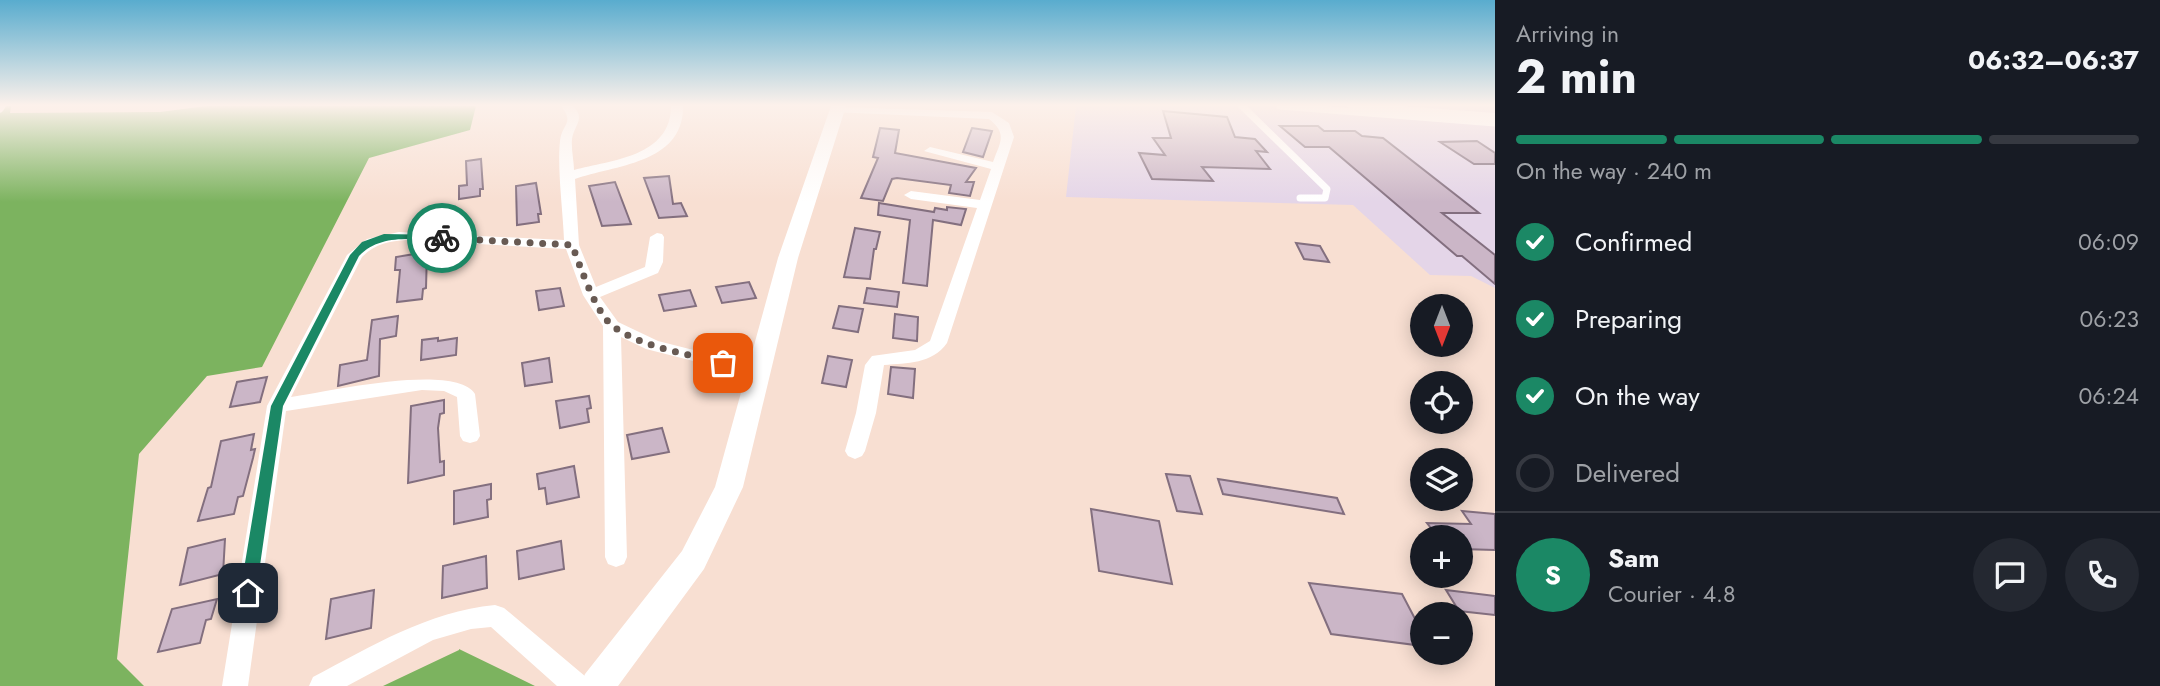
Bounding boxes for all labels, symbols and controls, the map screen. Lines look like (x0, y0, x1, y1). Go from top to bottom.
text: Arriving in (1516, 17, 1619, 51)
text: 06:32–06:37 (1968, 41, 2139, 79)
text: 2 min (1516, 44, 1637, 110)
text: On the way · 240 m (1516, 154, 1712, 188)
courier (407, 203, 477, 273)
icon: bike (423, 219, 461, 257)
icon: check (1516, 223, 1554, 261)
text: Confirmed (1575, 223, 1692, 261)
text: 06:09 (2078, 225, 2139, 259)
north arrow (1410, 294, 1474, 357)
map controls (1410, 294, 1473, 665)
icon: check (1516, 300, 1554, 338)
text: Preparing (1575, 300, 1682, 338)
text: 06:23 (2079, 302, 2139, 336)
pin (693, 333, 753, 393)
icon: bag (704, 344, 742, 382)
button: locate (1410, 371, 1473, 434)
icon: check (1516, 377, 1554, 415)
text: On the way (1575, 377, 1700, 415)
text: 06:24 (2079, 379, 2139, 413)
button: layers (1410, 448, 1473, 511)
text: Delivered (1575, 454, 1680, 492)
button: + (1410, 525, 1473, 588)
button: chat (1973, 538, 2047, 612)
button: phone (2065, 538, 2139, 612)
text: Sam (1608, 539, 1660, 577)
text: S (1545, 556, 1561, 594)
pin (218, 563, 278, 623)
icon: home (229, 574, 267, 612)
text: Courier · 4.8 (1608, 577, 1736, 611)
button: − (1410, 602, 1473, 665)

